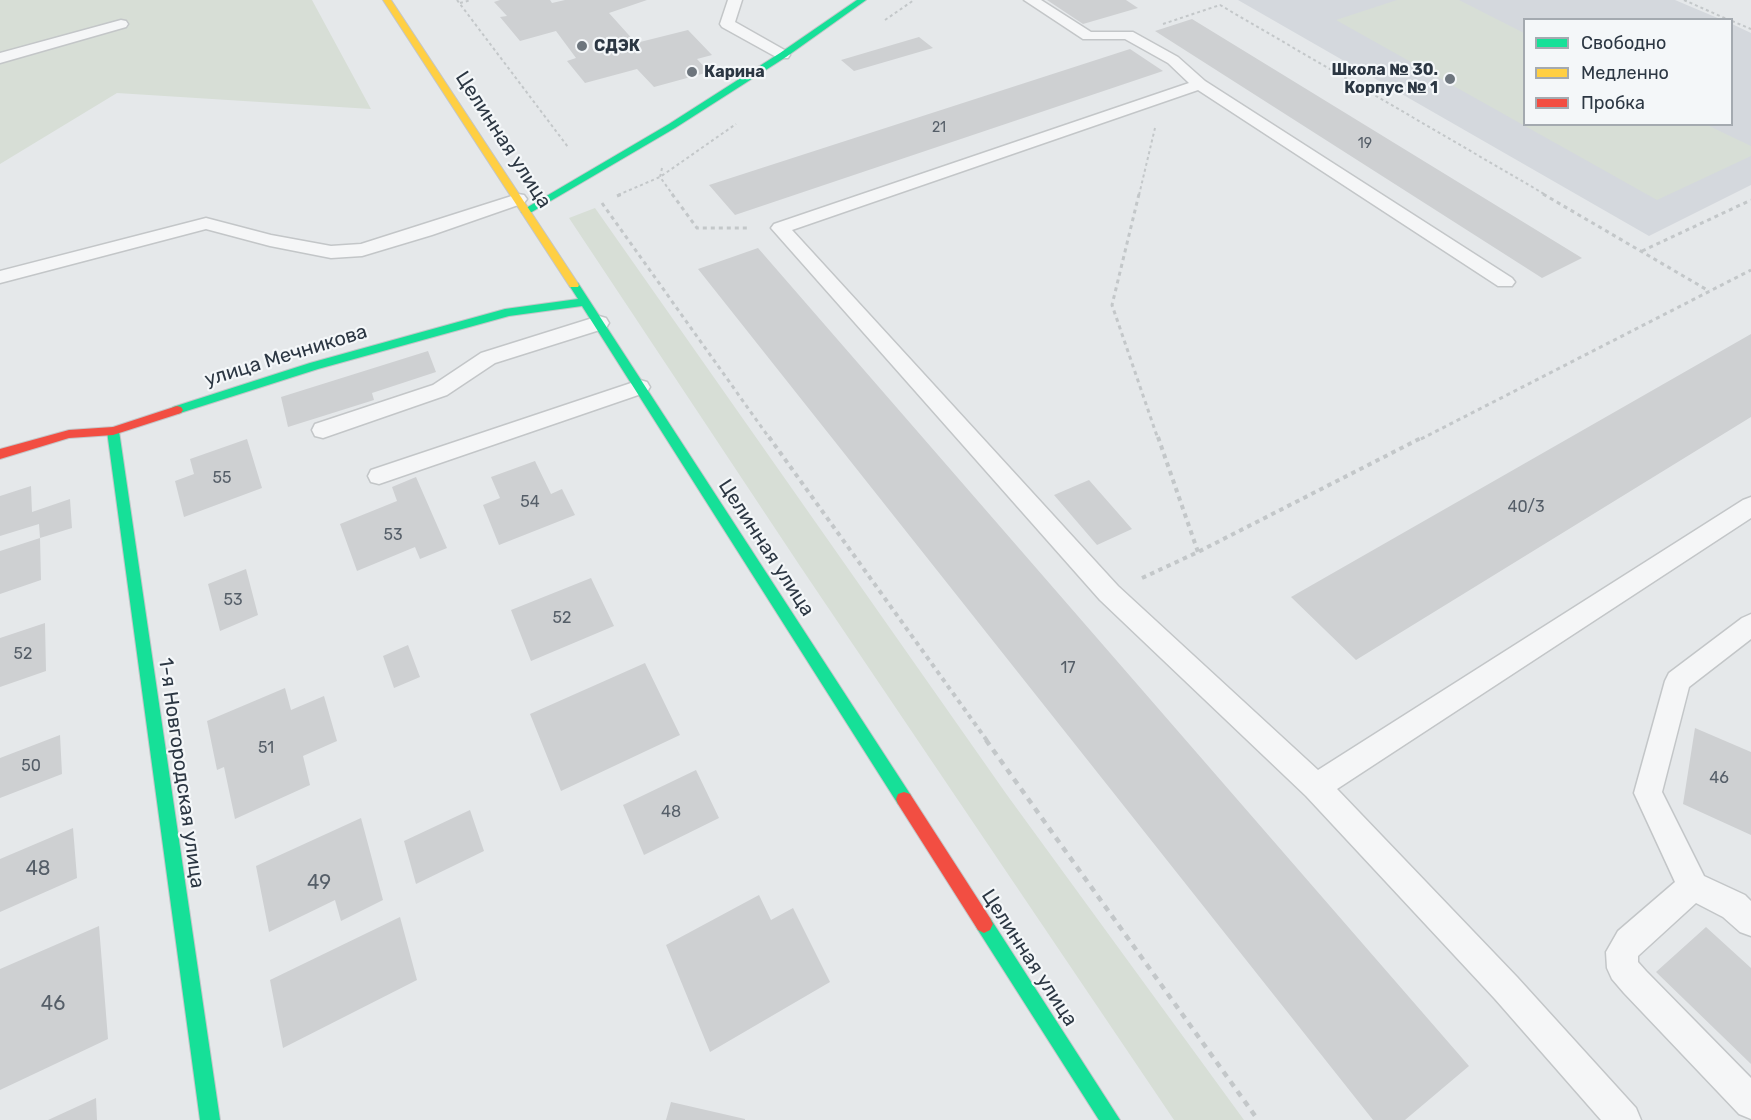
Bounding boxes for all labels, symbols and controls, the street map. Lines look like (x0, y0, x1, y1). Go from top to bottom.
legend (1523, 18, 1733, 126)
text: Свободно (1581, 32, 1666, 54)
place label: СДЭК (594, 36, 640, 56)
marker: СДЭК (575, 39, 589, 53)
place label: Школа № 30. Корпус № 1 (1332, 60, 1438, 98)
place label: Карина (704, 62, 765, 82)
text: Медленно (1581, 62, 1669, 84)
marker: Карина (685, 65, 699, 79)
street label: Целинная улица (450, 67, 556, 213)
marker: Школа № 30. Корпус № 1 (1443, 72, 1457, 86)
text: Пробка (1581, 92, 1645, 114)
house number: 21 (932, 120, 946, 136)
house number: 19 (1358, 136, 1372, 152)
street label: улица Мечникова (202, 320, 370, 392)
house number: 55 (212, 468, 232, 488)
street label: Целинная улица (713, 475, 819, 621)
house number: 54 (520, 492, 540, 512)
house number: 40/3 (1507, 497, 1545, 517)
house number: 53 (383, 525, 403, 545)
house number: 53 (223, 590, 243, 610)
house number: 52 (553, 608, 571, 628)
house number: 52 (14, 644, 32, 664)
street label: 1-я Новгородская улица (153, 656, 209, 890)
house number: 17 (1060, 658, 1076, 678)
house number: 51 (258, 738, 274, 758)
house number: 50 (21, 756, 41, 776)
house number: 46 (1709, 768, 1729, 788)
house number: 48 (661, 802, 681, 822)
house number: 48 (25, 857, 51, 881)
house number: 49 (307, 871, 331, 895)
street label: Целинная улица (976, 885, 1082, 1031)
house number: 46 (41, 992, 65, 1016)

